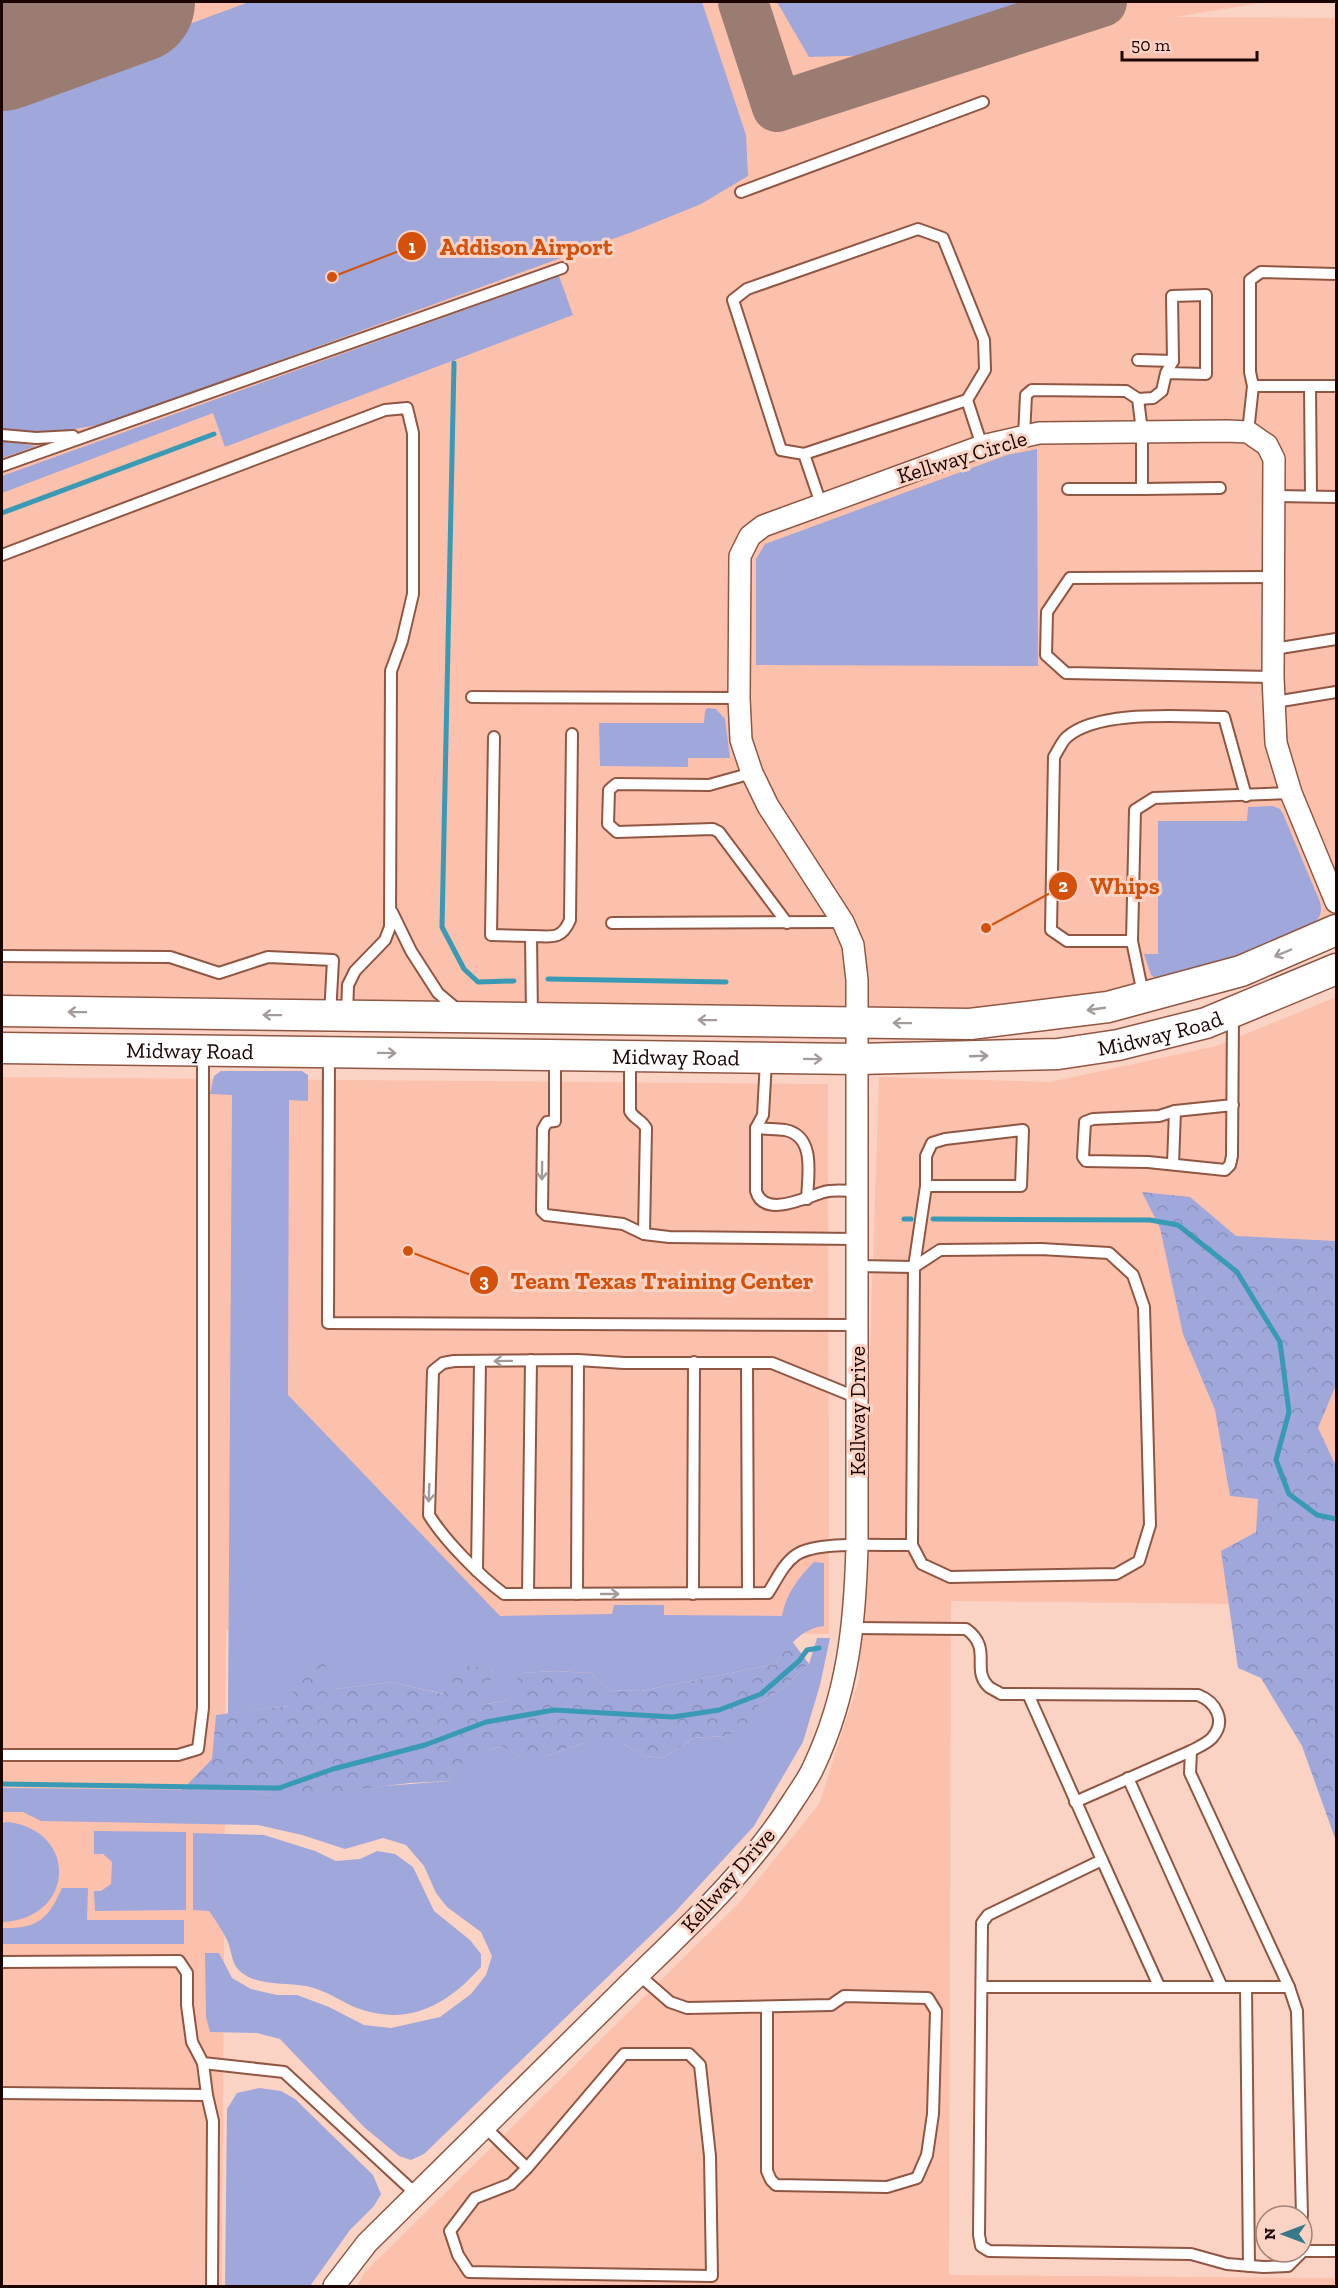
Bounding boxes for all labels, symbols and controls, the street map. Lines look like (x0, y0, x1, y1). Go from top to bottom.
scale bar (1122, 24, 1257, 62)
text: 50 m (1131, 34, 1171, 56)
callout: Addison Airport (397, 225, 625, 267)
text: Addison Airport (440, 232, 613, 261)
text: 1 (408, 236, 416, 258)
street label: Kellway Circle (894, 424, 1030, 490)
callout: Whips (1048, 865, 1172, 907)
text: Whips (1090, 871, 1160, 900)
text: 2 (1058, 875, 1068, 897)
one-way arrow (1274, 948, 1292, 959)
one-way arrow (1087, 1003, 1107, 1014)
street label: Midway Road (1096, 1004, 1226, 1061)
one-way arrow (67, 1006, 87, 1018)
one-way arrow (262, 1009, 282, 1020)
one-way arrow (698, 1014, 718, 1026)
one-way arrow (893, 1017, 913, 1029)
street label: Midway Road (126, 1036, 254, 1065)
street label: Midway Road (612, 1042, 740, 1071)
one-way arrow (377, 1047, 397, 1059)
one-way arrow (968, 1050, 988, 1062)
one-way arrow (803, 1053, 823, 1065)
one-way arrow (536, 1161, 548, 1181)
callout: Team Texas Training Center (469, 1259, 826, 1301)
text: Team Texas Training Center (511, 1266, 814, 1295)
text: 3 (479, 1270, 489, 1292)
street label: Kellway Drive (844, 1346, 871, 1476)
one-way arrow (493, 1355, 513, 1367)
one-way arrow (424, 1483, 435, 1503)
one-way arrow (599, 1588, 619, 1600)
street label: Kellway Drive (675, 1822, 781, 1938)
north arrow (1254, 2204, 1314, 2264)
text: N (1260, 2228, 1279, 2240)

